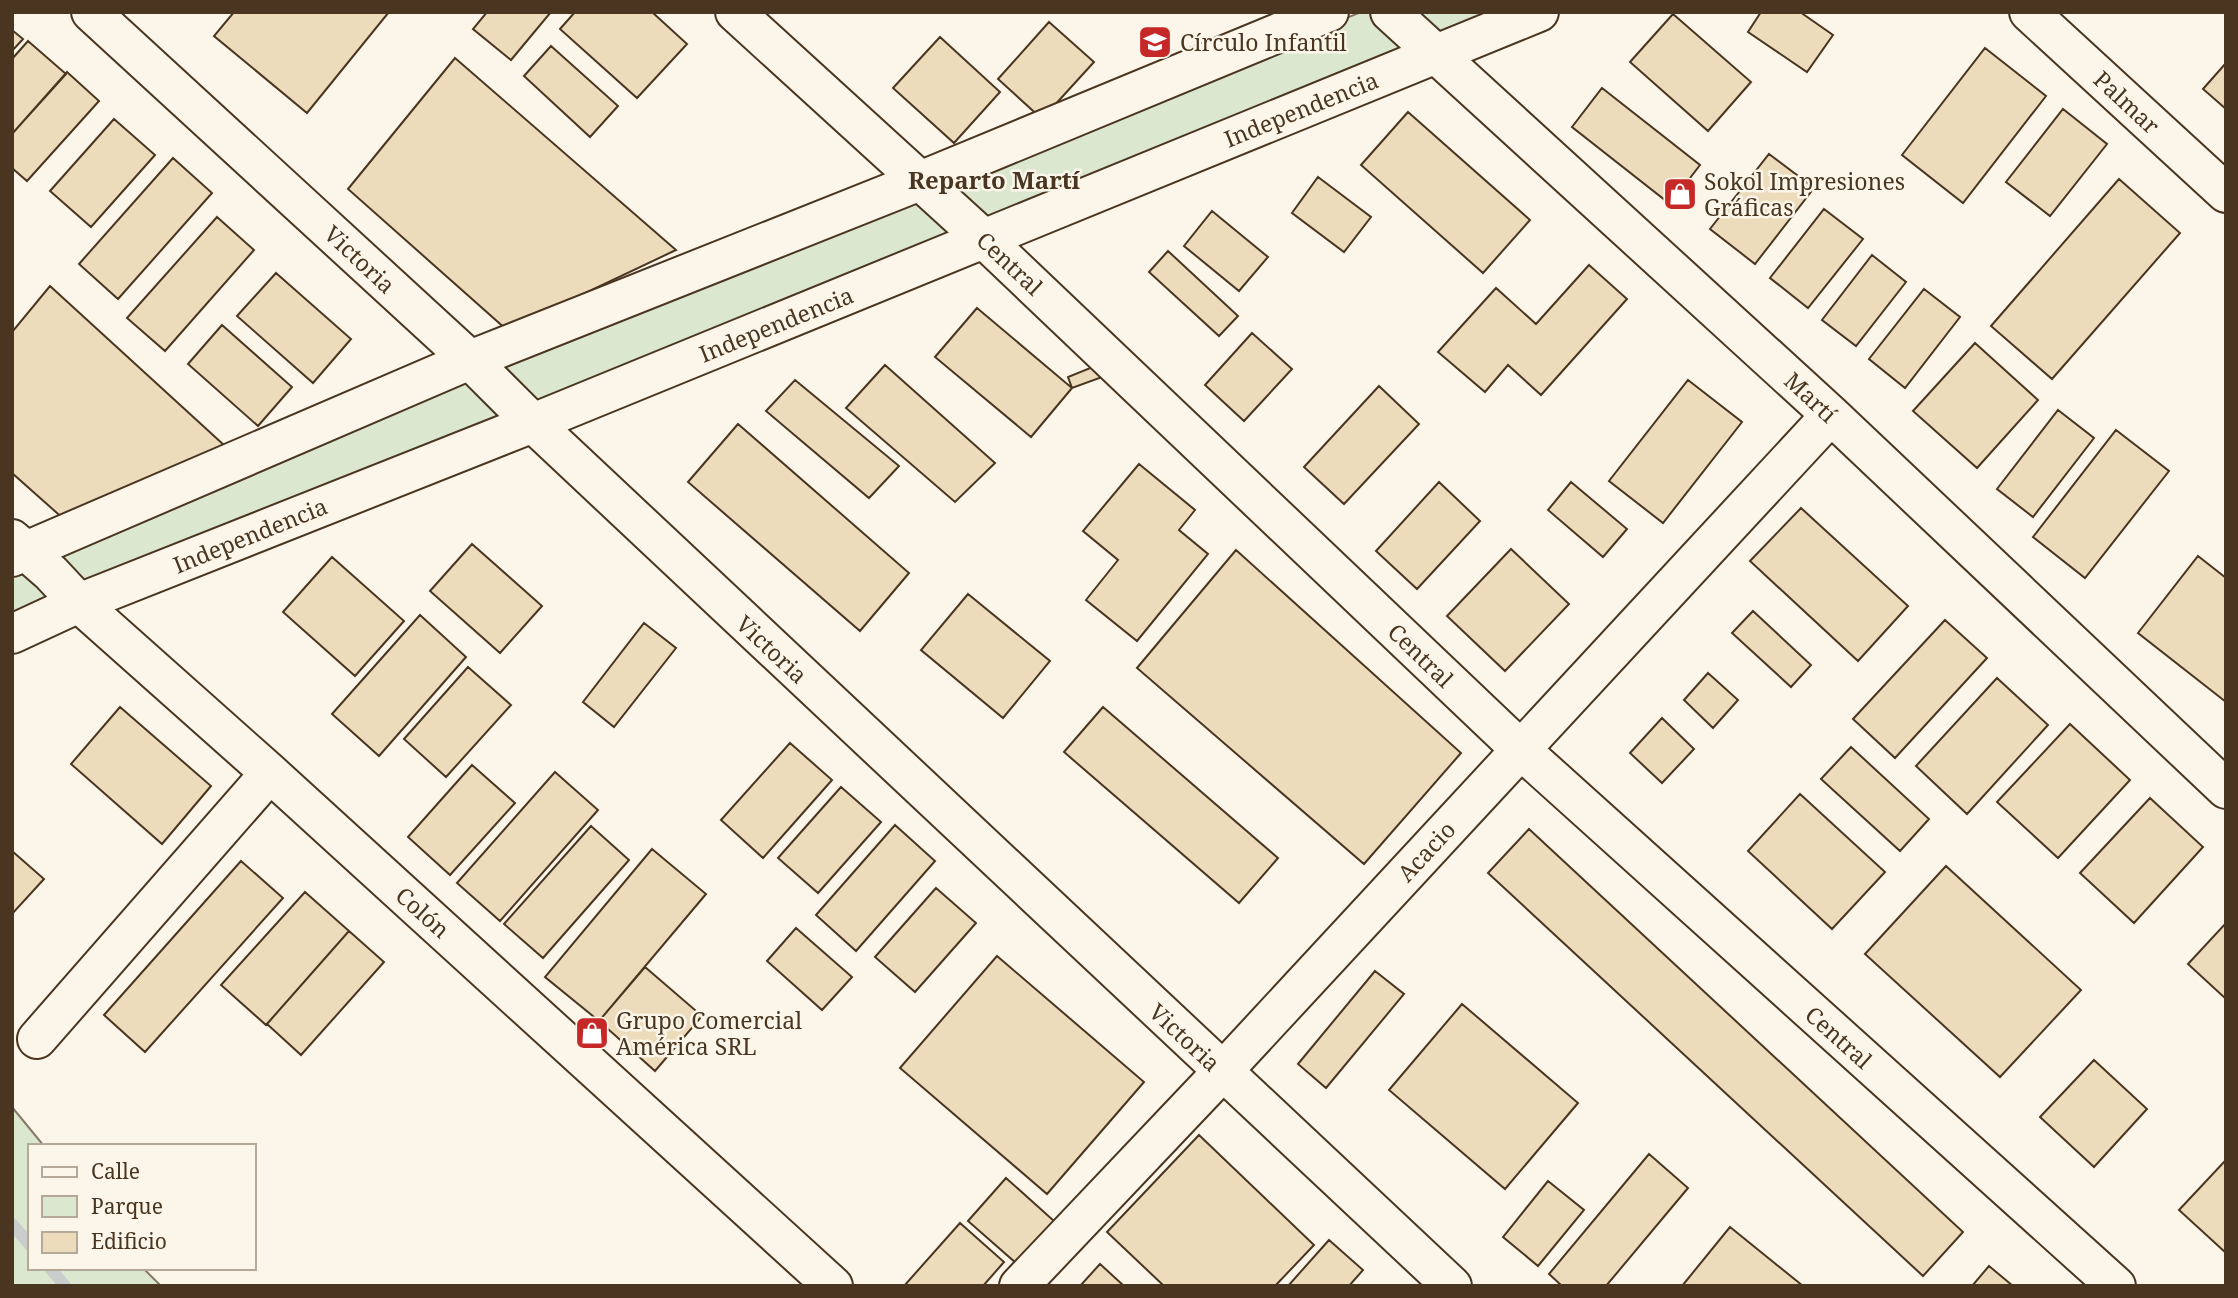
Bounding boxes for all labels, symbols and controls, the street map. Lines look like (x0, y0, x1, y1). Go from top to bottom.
school or university icon: Círculo Infantil (1136, 23, 1174, 61)
place label: Círculo Infantil (1180, 26, 1347, 58)
street label: Independencia (1219, 63, 1383, 155)
street label: Palmar (2087, 63, 2167, 141)
district label: Reparto Martí (908, 163, 1081, 196)
place label: Sokol Impresiones Gráficas (1704, 165, 1905, 223)
shop icon: Sokol Impresiones Gráficas (1661, 175, 1699, 213)
street label: Victoria (317, 218, 403, 300)
street label: Central (970, 224, 1050, 302)
street label: Independencia (694, 278, 858, 370)
street label: Martí (1778, 365, 1845, 430)
street label: Independencia (168, 489, 332, 581)
street label: Victoria (729, 608, 815, 690)
street label: Central (1381, 616, 1461, 694)
street label: Acacio (1390, 814, 1462, 888)
street label: Colón (389, 879, 457, 945)
street label: Victoria (1142, 996, 1228, 1078)
street label: Central (1799, 998, 1879, 1076)
place label: Grupo Comercial América SRL (616, 1004, 802, 1062)
shop icon: Grupo Comercial América SRL (573, 1014, 611, 1052)
legend (28, 1144, 256, 1270)
text: Calle (91, 1157, 140, 1185)
text: Parque (91, 1192, 163, 1220)
text: Edificio (91, 1227, 167, 1255)

